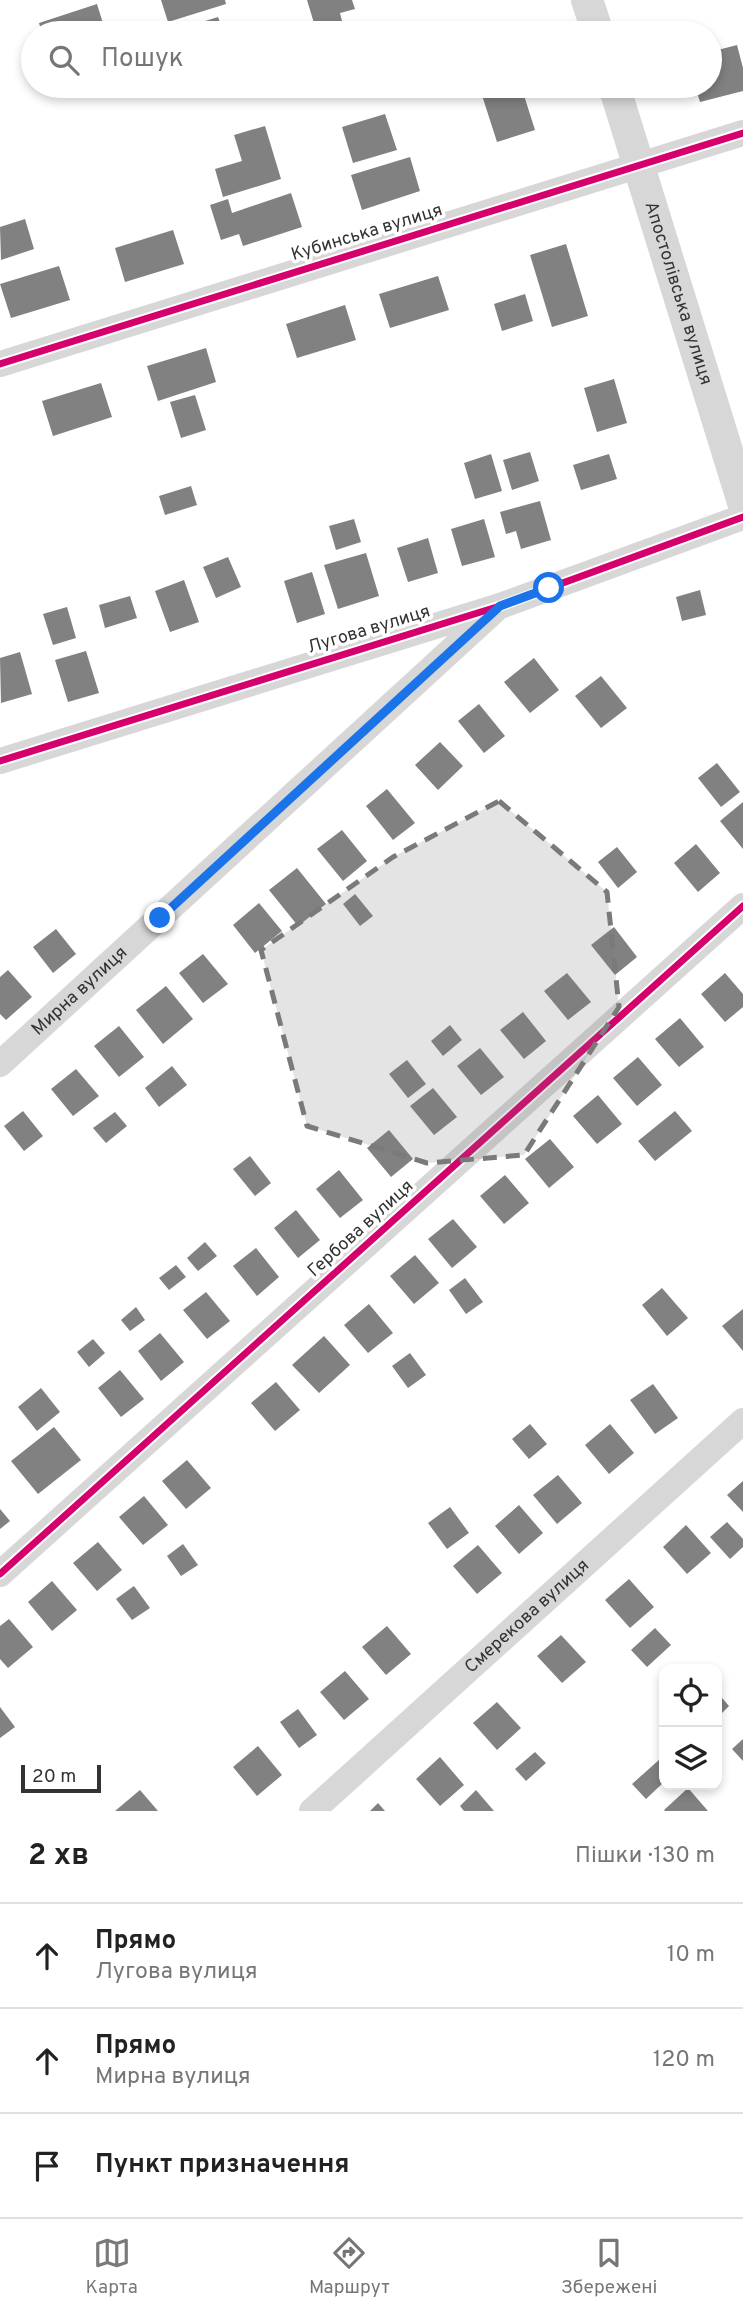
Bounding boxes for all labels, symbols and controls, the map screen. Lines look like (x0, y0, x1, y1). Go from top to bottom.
search box (21, 21, 722, 98)
icon: search (45, 41, 83, 79)
text: Пошук (101, 43, 184, 76)
street label: Кубинська вулиця (289, 199, 445, 267)
street label: Апостолівська вулиця (639, 199, 718, 388)
route start (533, 572, 564, 603)
street label: Лугова вулиця (305, 600, 433, 660)
route end (144, 902, 175, 933)
street label: Мирна вулиця (27, 941, 132, 1041)
street label: Гербова вулиця (303, 1175, 419, 1283)
street label: Смерекова вулиця (460, 1554, 594, 1679)
map controls (659, 1664, 722, 1790)
button: locate (659, 1664, 722, 1727)
button: layers (659, 1727, 722, 1790)
scale bar (21, 1762, 102, 1794)
text: 20 m (32, 1765, 76, 1789)
text: 2 хв (28, 1838, 89, 1875)
text: Пішки · 130 m (575, 1842, 715, 1871)
text: Прямо (95, 1925, 176, 1958)
icon: ahead (28, 1937, 66, 1975)
text: 10 m (667, 1941, 715, 1970)
text: Лугова вулиця (95, 1958, 258, 1987)
text: Прямо (95, 2030, 176, 2063)
icon: ahead (28, 2042, 66, 2080)
text: 120 m (653, 2046, 715, 2075)
text: Мирна вулиця (95, 2063, 251, 2092)
icon: arrive (28, 2147, 66, 2185)
text: Пункт призначення (95, 2149, 349, 2182)
tab: Карта (86, 2234, 138, 2300)
tab: Маршрут (309, 2234, 390, 2300)
tab: Збережені (561, 2234, 657, 2300)

